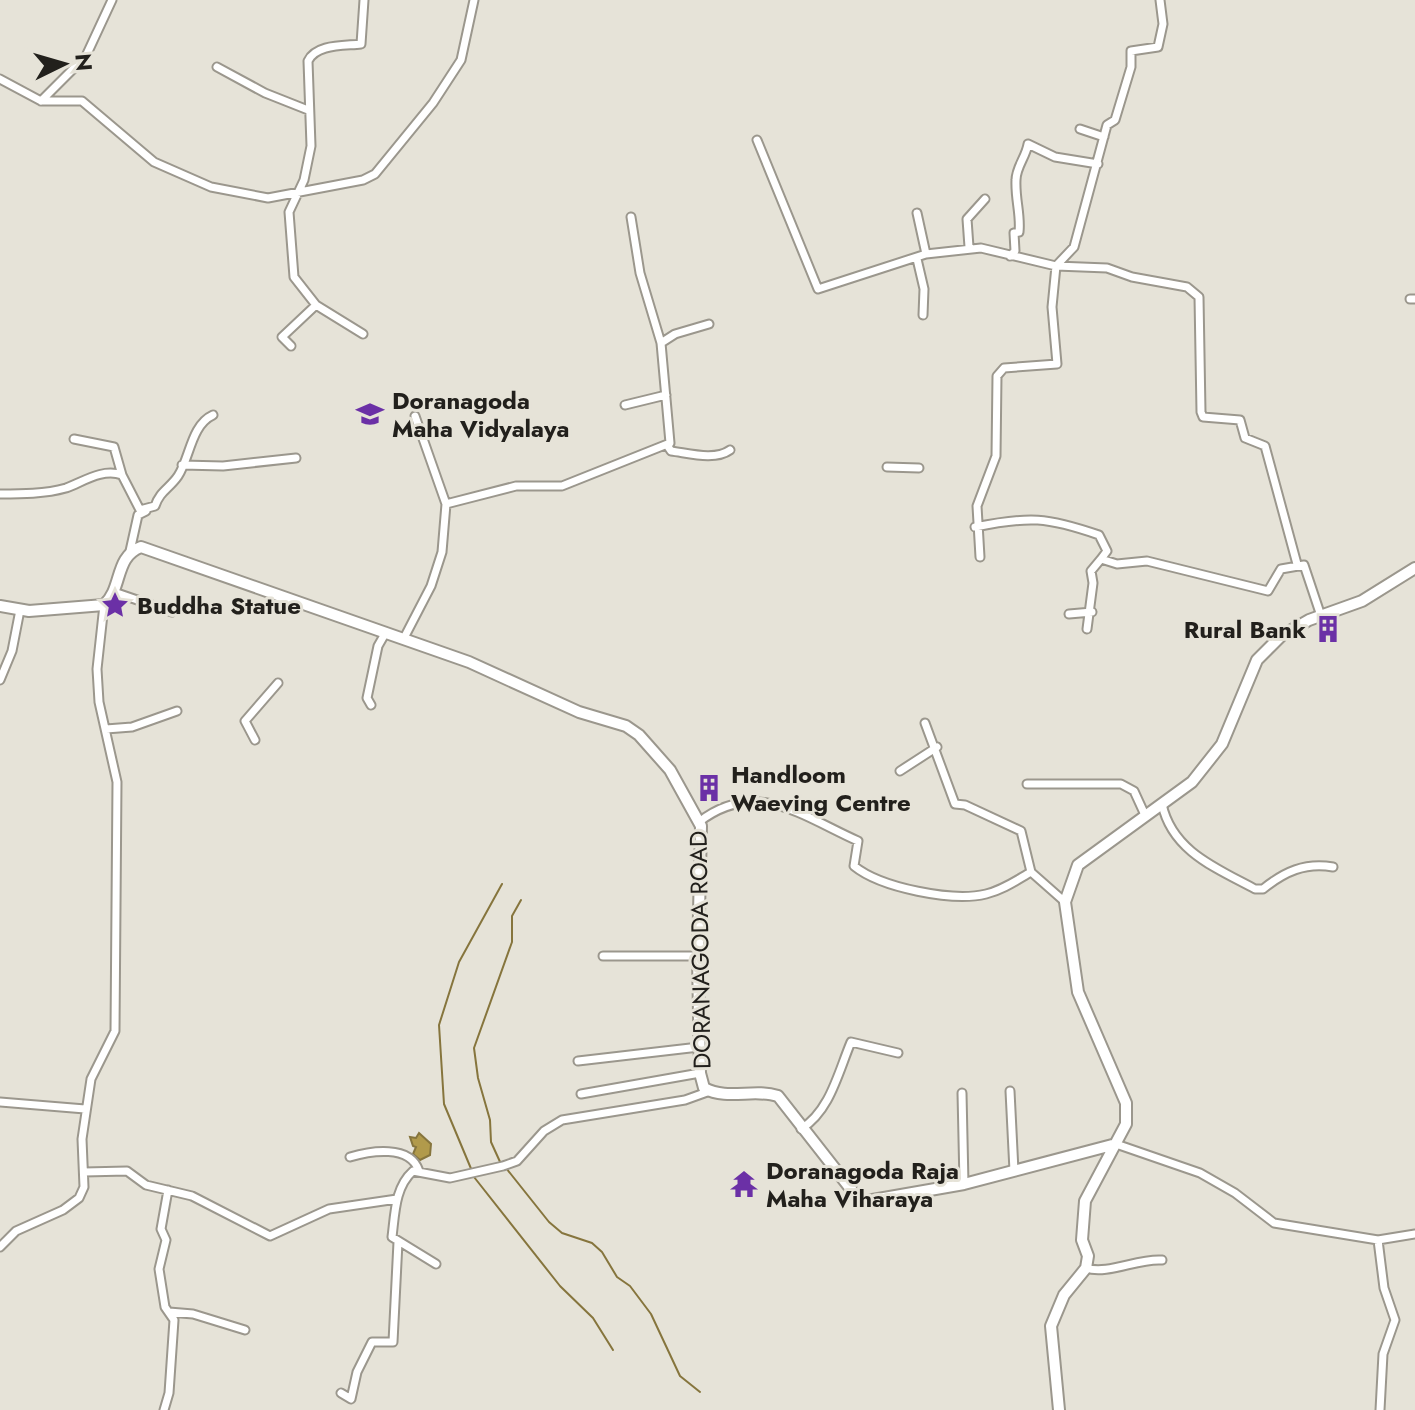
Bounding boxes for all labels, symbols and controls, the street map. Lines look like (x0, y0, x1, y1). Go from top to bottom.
north arrow (24, 24, 104, 104)
text: N (67, 52, 101, 72)
place label: Doranagoda Maha Vidyalaya (392, 383, 569, 446)
school or university icon: Doranagoda Maha Vidyalaya (355, 399, 385, 429)
place label: Buddha Statue (137, 588, 301, 623)
place icon: Buddha Statue (100, 590, 130, 620)
place label: Rural Bank (1184, 612, 1306, 647)
building icon: Rural Bank (1313, 614, 1343, 644)
place label: Handloom Waeving Centre (731, 757, 911, 820)
building icon: Handloom Waeving Centre (694, 773, 724, 803)
street label: DORANAGODA ROAD (680, 831, 720, 1069)
place label: Doranagoda Raja Maha Viharaya (766, 1153, 959, 1216)
temple icon: Doranagoda Raja Maha Viharaya (729, 1169, 759, 1199)

